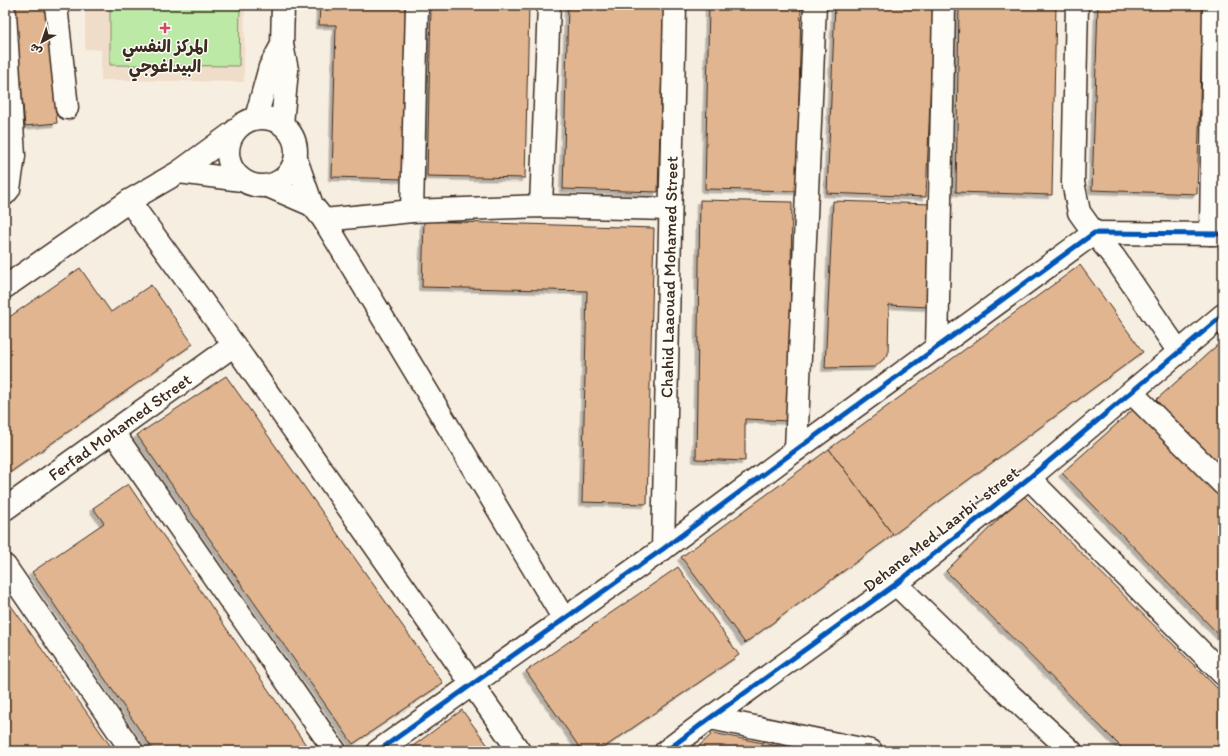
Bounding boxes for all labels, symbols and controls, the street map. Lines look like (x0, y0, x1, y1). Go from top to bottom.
north arrow (22, 22, 62, 62)
marker: المركز النفسي البيداغوجي (159, 22, 171, 34)
place label: المركز النفسي البيداغوجي (122, 36, 208, 82)
text: ش (27, 40, 45, 58)
street label: Chahid Laaouad Mohamed Street (656, 156, 682, 398)
street label: Ferfad Mohamed Street (44, 369, 195, 485)
street label: Dehane Med Laarbi ' street (859, 462, 1023, 596)

